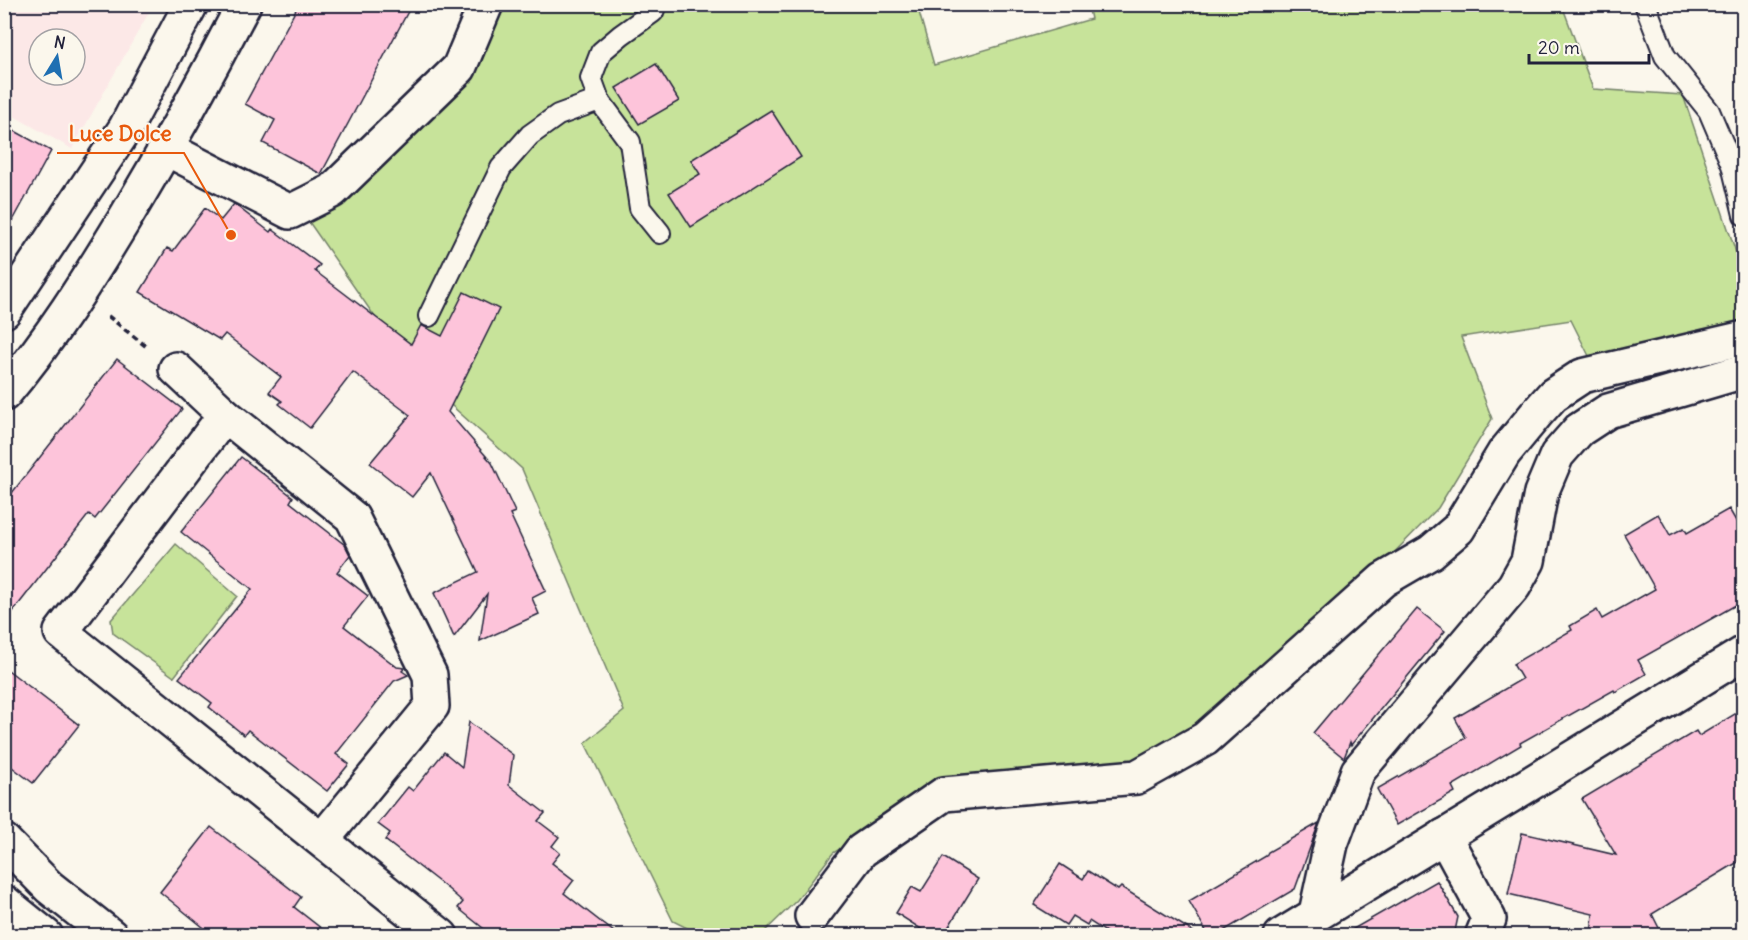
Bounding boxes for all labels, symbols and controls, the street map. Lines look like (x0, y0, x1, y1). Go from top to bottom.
north arrow (27, 27, 87, 87)
scale bar (1529, 27, 1649, 65)
text: N (53, 31, 67, 53)
text: 20 m (1538, 36, 1580, 59)
callout: Luce Dolce (57, 114, 184, 153)
text: Luce Dolce (69, 120, 171, 147)

